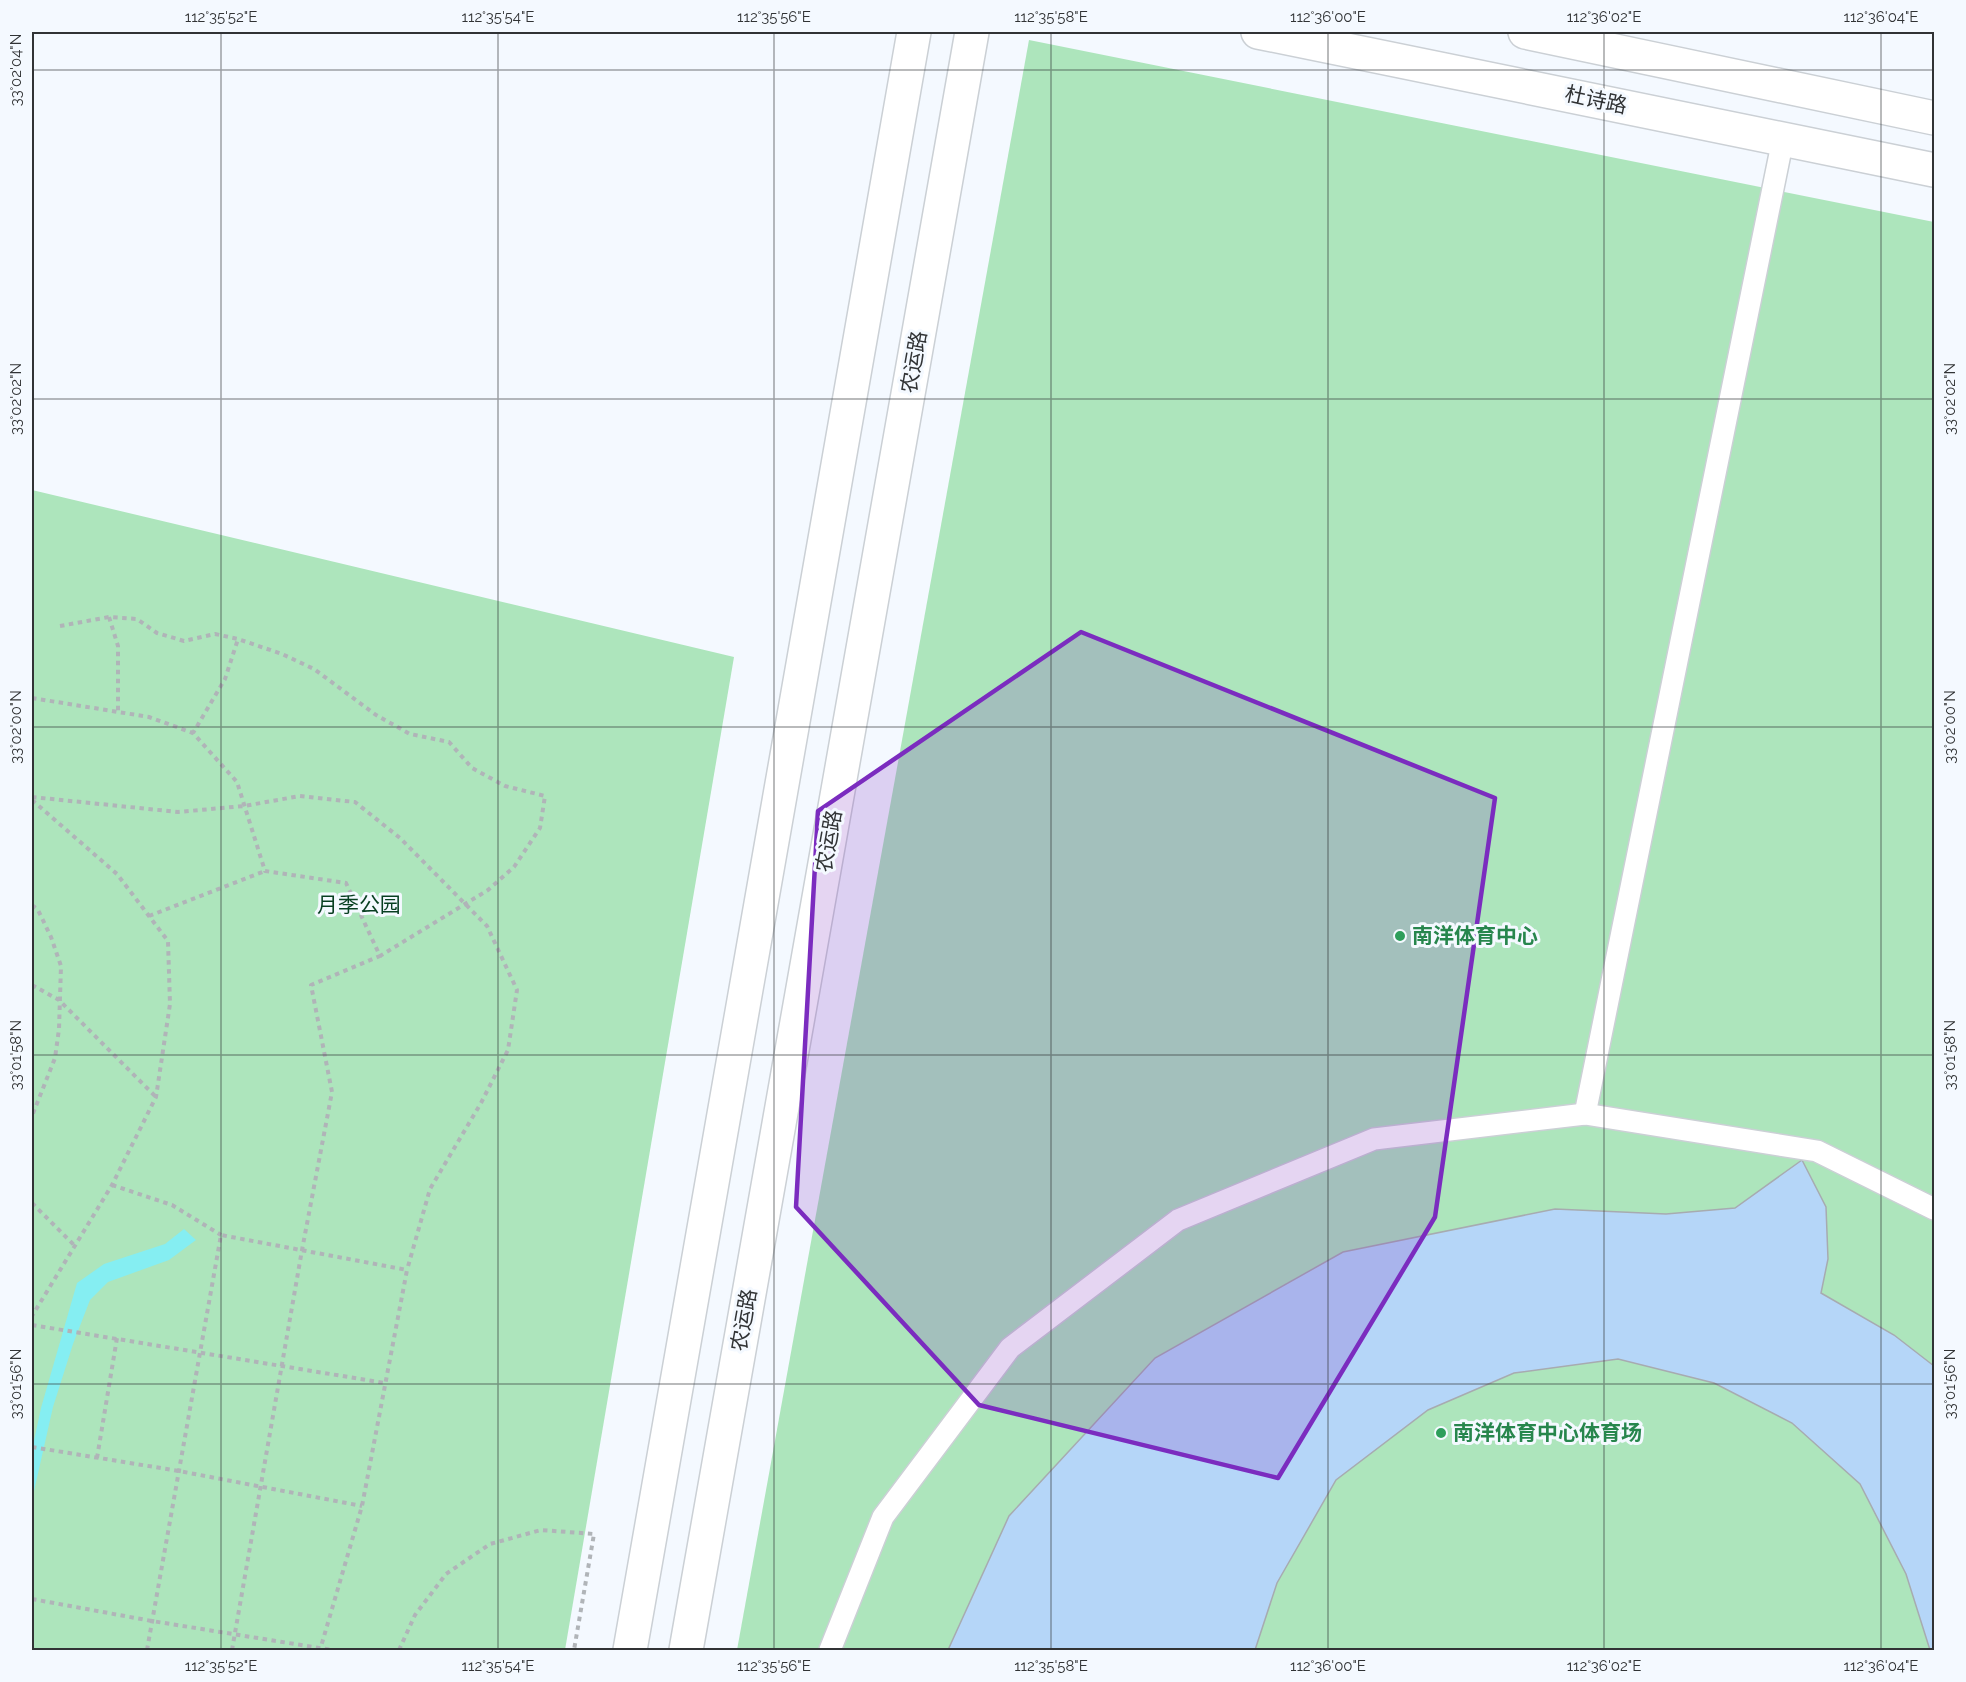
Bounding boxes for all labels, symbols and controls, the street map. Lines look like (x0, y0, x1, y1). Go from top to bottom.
text: 112°35'52"E (185, 8, 257, 26)
text: 112°35'54"E (462, 8, 534, 26)
text: 112°35'56"E (737, 8, 811, 26)
text: 112°35'58"E (1014, 8, 1088, 26)
text: 112°36'00"E (1290, 8, 1366, 26)
text: 112°36'02"E (1567, 8, 1641, 26)
text: 112°36'04"E (1844, 8, 1918, 26)
text: 33°02'04"N (7, 34, 25, 106)
street label: 杜诗路 (1563, 81, 1630, 118)
street label: 农运路 (896, 329, 931, 395)
text: 33°02'02"N (7, 363, 25, 435)
text: 33°02'02"N (1941, 363, 1959, 435)
text: 33°02'00"N (7, 690, 25, 764)
text: 33°02'00"N (1941, 690, 1959, 764)
street label: 农运路 (811, 808, 846, 874)
park label: 月季公园 (317, 892, 401, 917)
place label: 南洋体育中心 (1412, 923, 1538, 948)
marker: 南洋体育中心 (1393, 929, 1407, 943)
text: 33°01'58"N (7, 1020, 25, 1090)
text: 33°01'58"N (1941, 1020, 1959, 1090)
street label: 农运路 (726, 1287, 761, 1353)
text: 33°01'56"N (7, 1349, 25, 1419)
text: 33°01'56"N (1941, 1349, 1959, 1419)
place label: 南洋体育中心体育场 (1453, 1420, 1642, 1445)
marker: 南洋体育中心体育场 (1434, 1426, 1448, 1440)
text: 112°35'52"E (185, 1657, 257, 1675)
text: 112°35'54"E (462, 1657, 534, 1675)
text: 112°35'56"E (737, 1657, 811, 1675)
text: 112°35'58"E (1014, 1657, 1088, 1675)
text: 112°36'00"E (1290, 1657, 1366, 1675)
text: 112°36'02"E (1567, 1657, 1641, 1675)
text: 112°36'04"E (1844, 1657, 1918, 1675)

